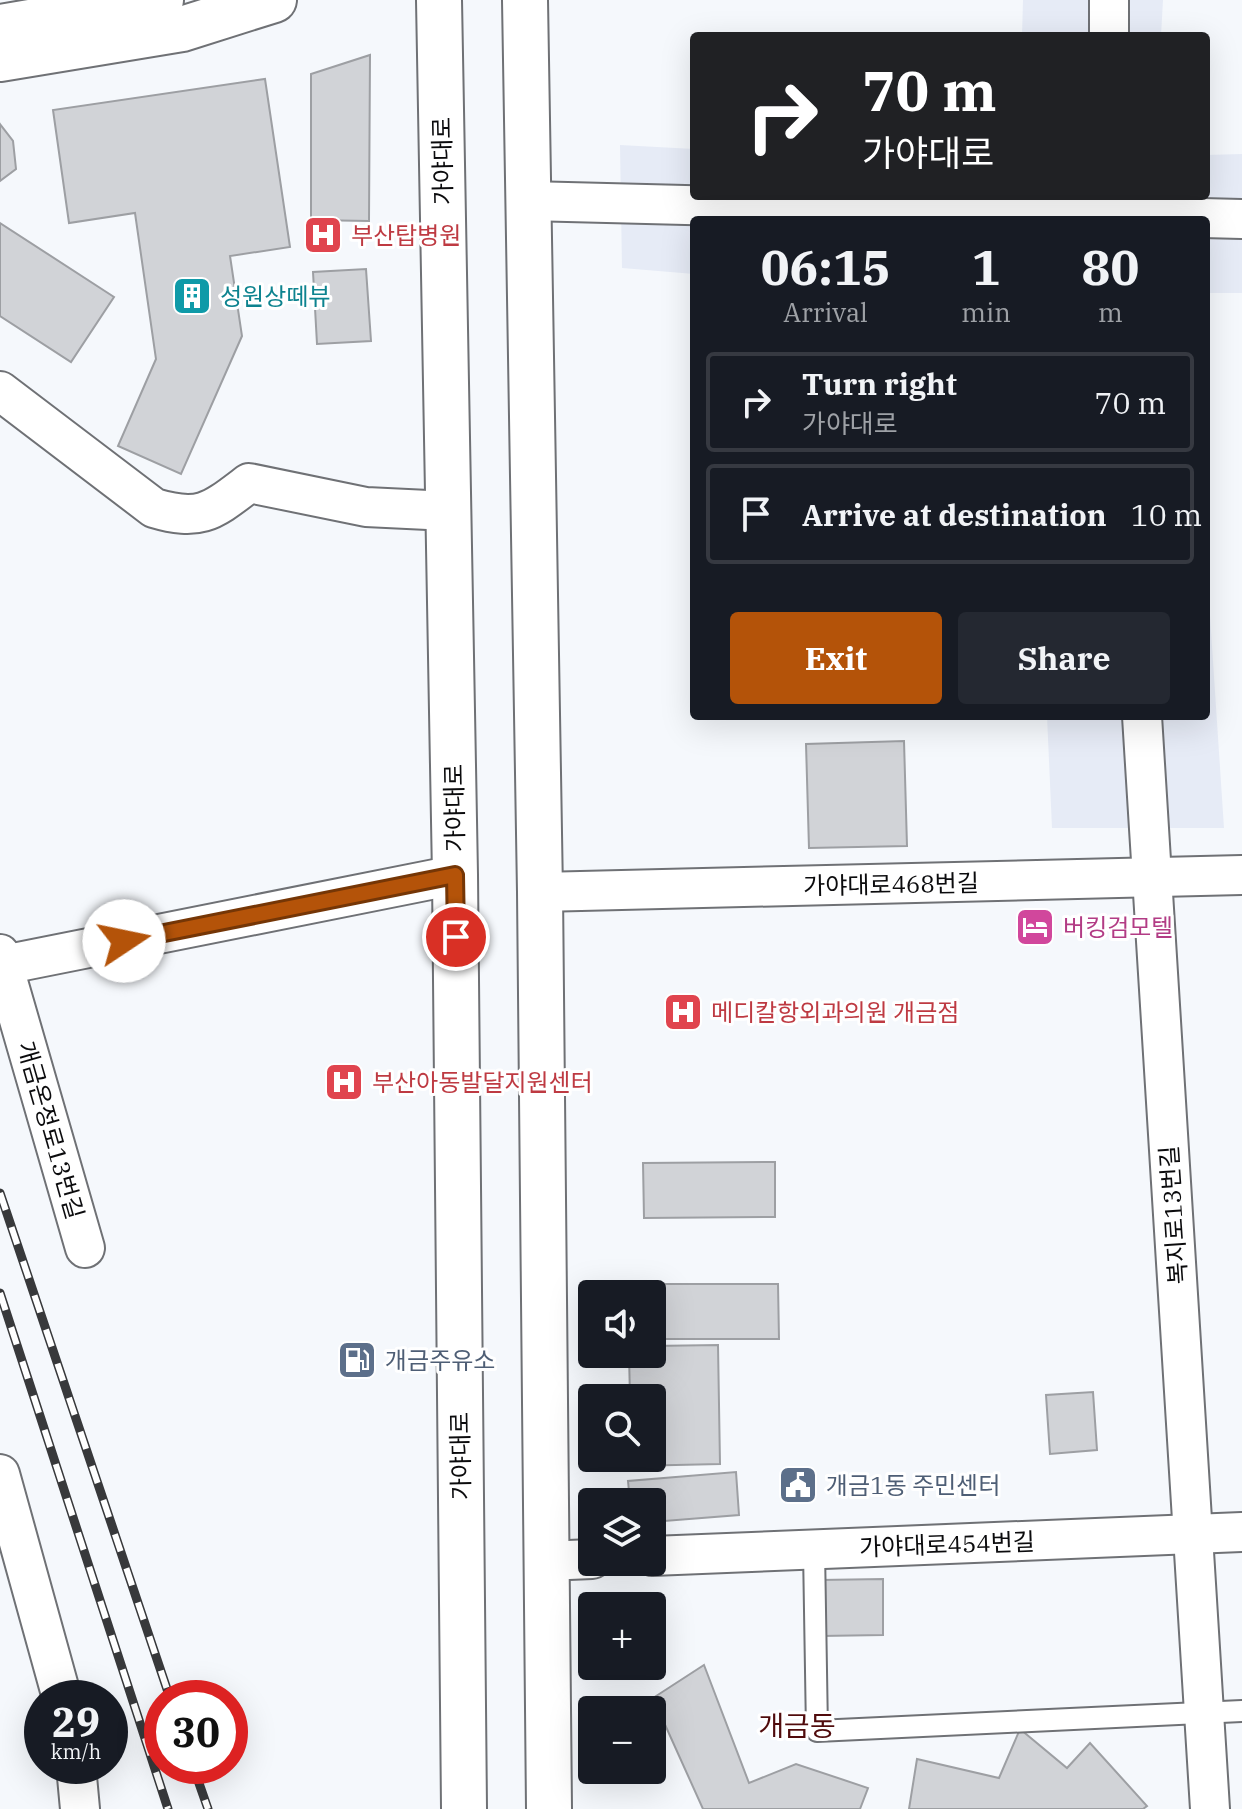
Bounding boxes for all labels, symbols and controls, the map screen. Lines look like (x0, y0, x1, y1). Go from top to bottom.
text: 70 m (862, 54, 997, 126)
icon: right (730, 64, 834, 168)
street label: 가야대로 (425, 117, 459, 205)
text: 가야대로 (862, 129, 994, 176)
hospital icon: 부산탑병원 (302, 214, 344, 256)
place label: 부산탑병원 (351, 219, 461, 251)
text: 06:15 (761, 236, 891, 298)
text: 1 (972, 236, 1000, 298)
text: 80 (1082, 236, 1139, 298)
building icon: 성원상떼뷰 (171, 275, 213, 317)
place label: 성원상떼뷰 (220, 280, 330, 312)
text: Arrival (783, 295, 868, 329)
text: min (961, 295, 1011, 329)
text: m (1098, 295, 1123, 329)
text: Turn right (802, 364, 957, 403)
icon: right (734, 380, 778, 424)
text: 70 m (1094, 383, 1166, 422)
text: 가야대로 (802, 406, 898, 440)
icon: arrive (734, 492, 778, 536)
text: Arrive at destination (802, 495, 1107, 534)
text: 10 m (1131, 495, 1202, 534)
button: Exit (730, 612, 942, 704)
button: Share (958, 612, 1170, 704)
street label: 가야대로 (437, 764, 471, 852)
street label: 가야대로468번길 (803, 866, 979, 902)
position arrow (82, 899, 166, 983)
pin (422, 903, 490, 971)
hotel icon: 버킹검모텔 (1014, 906, 1056, 948)
place label: 버킹검모텔 (1063, 911, 1173, 943)
icon: arrive (434, 915, 478, 959)
hospital icon: 메디칼항외과의원 개금점 (662, 991, 704, 1033)
place label: 메디칼항외과의원 개금점 (711, 996, 959, 1028)
street label: 개금온정로13번길 (10, 1037, 92, 1223)
hospital icon: 부산아동발달지원센터 (323, 1061, 365, 1103)
place label: 부산아동발달지원센터 (372, 1066, 593, 1098)
street label: 복지로13번길 (1152, 1144, 1194, 1286)
map controls (578, 1280, 666, 1784)
button: sound (578, 1280, 666, 1368)
fuel station icon: 개금주유소 (336, 1339, 378, 1381)
place label: 개금주유소 (385, 1344, 495, 1376)
button: search (578, 1384, 666, 1472)
street label: 가야대로 (443, 1412, 477, 1500)
public building icon: 개금1동 주민센터 (777, 1464, 819, 1506)
place label: 개금1동 주민센터 (826, 1469, 1001, 1501)
button: layers (578, 1488, 666, 1576)
street label: 가야대로454번길 (859, 1525, 1035, 1563)
button: + (578, 1592, 666, 1680)
speed limit sign: 30 (144, 1680, 248, 1784)
text: 29 (52, 1696, 100, 1748)
button: − (578, 1696, 666, 1784)
district label: 개금동 (758, 1707, 836, 1744)
text: km/h (51, 1738, 101, 1765)

